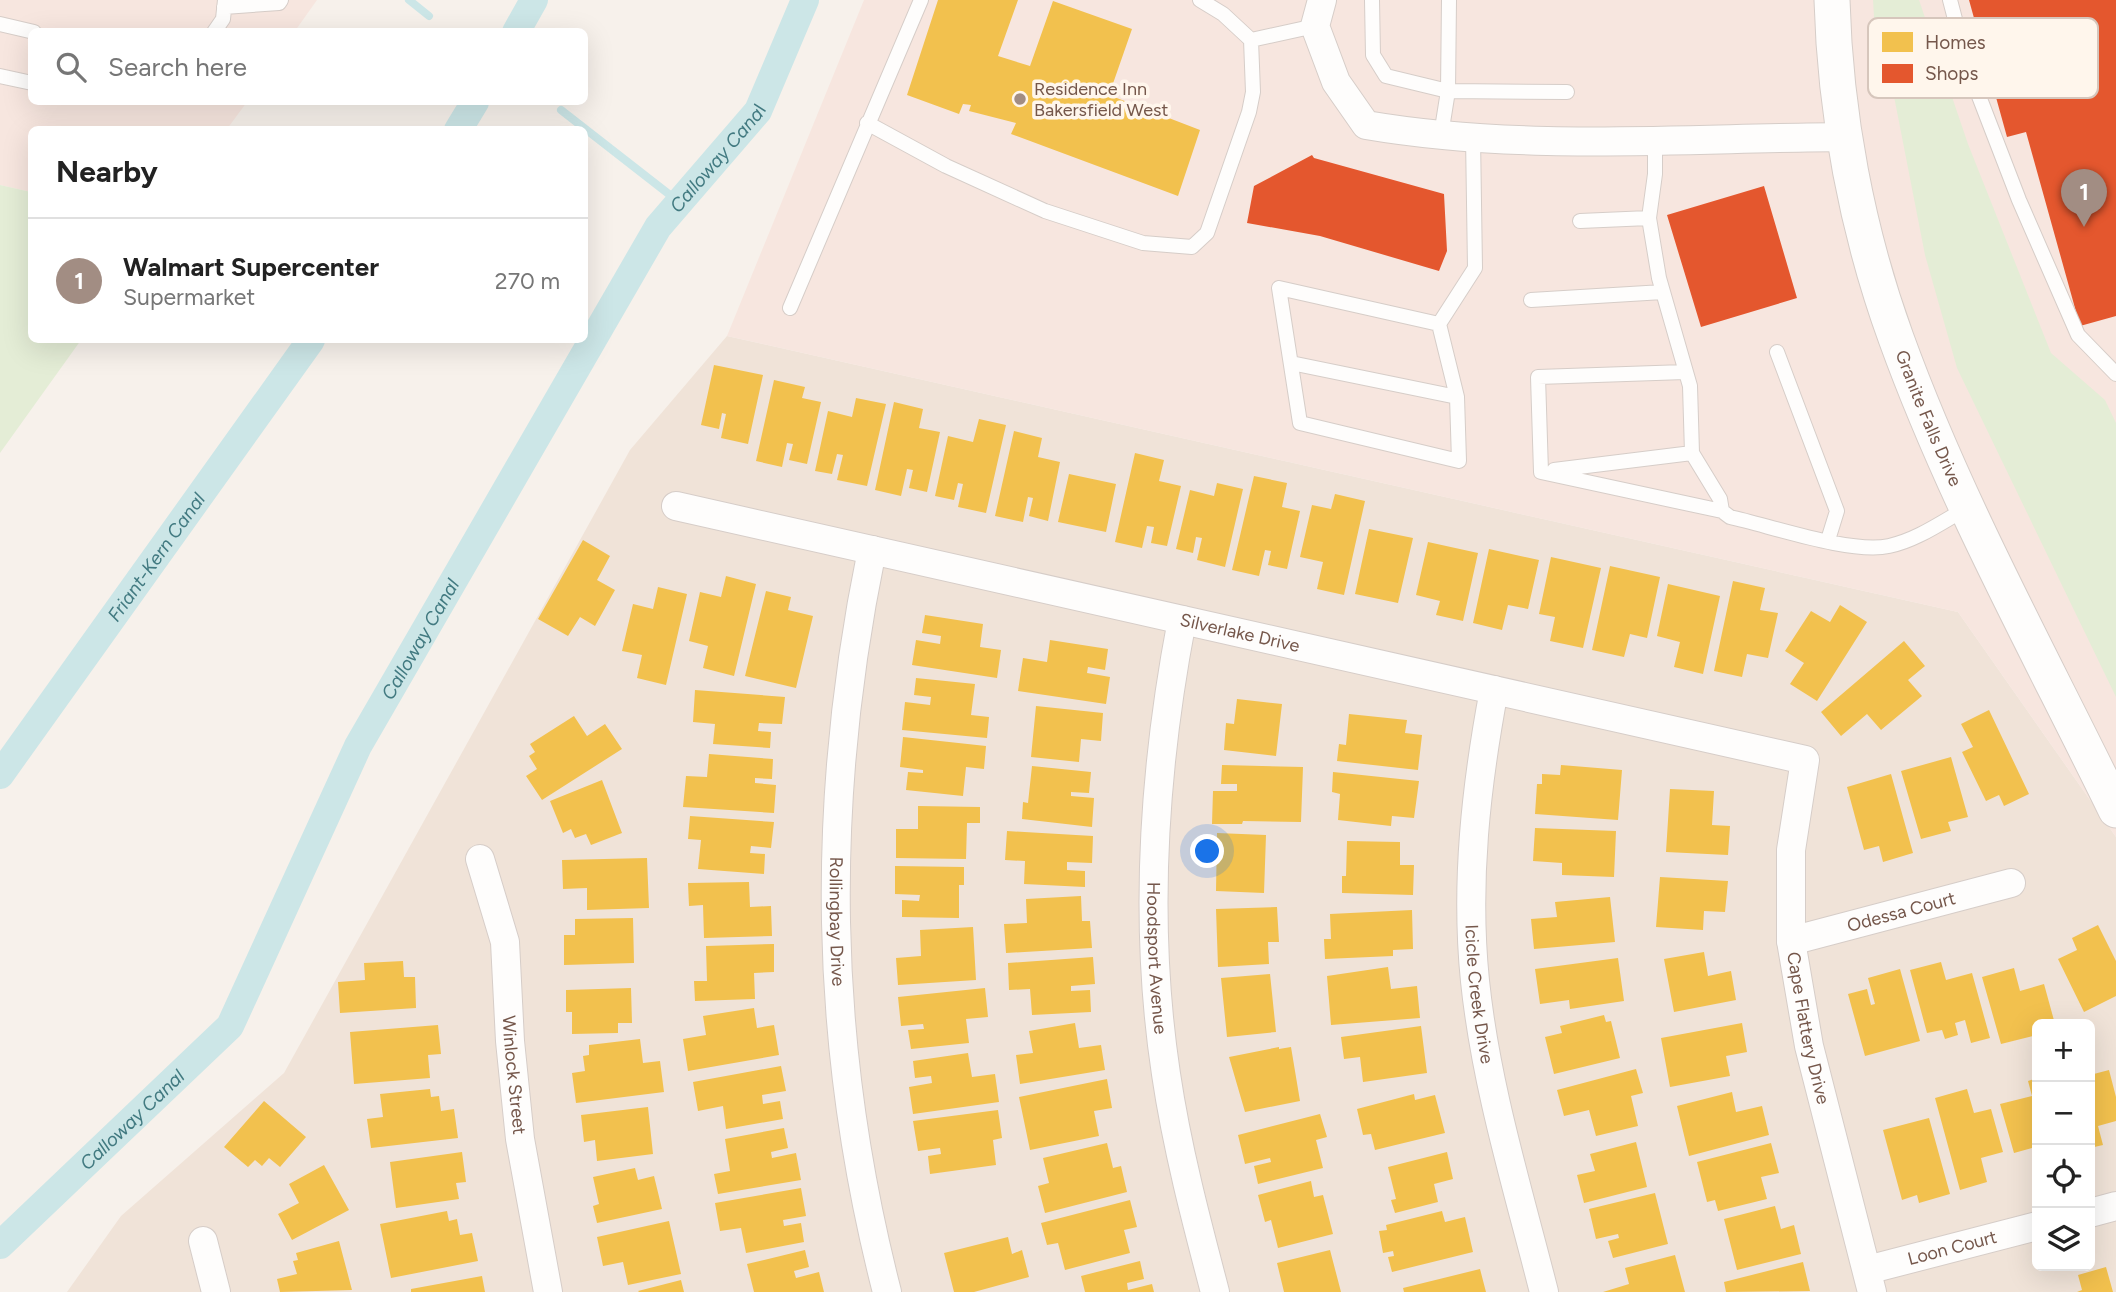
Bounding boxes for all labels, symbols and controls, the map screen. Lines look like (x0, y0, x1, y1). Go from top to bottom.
legend (1868, 18, 2098, 98)
search box (28, 28, 588, 105)
text: Homes (1925, 31, 1986, 54)
icon: search (52, 48, 90, 86)
text: Search here (108, 51, 247, 83)
text: Shops (1925, 62, 1979, 85)
place label: Residence Inn Bakersfield West (1034, 78, 1168, 121)
marker: Residence Inn Bakersfield West (1012, 91, 1028, 107)
water label: Calloway Canal (665, 101, 771, 217)
text: Nearby (56, 153, 158, 190)
pin: 1 (2061, 169, 2107, 227)
text: Walmart Supercenter (123, 251, 379, 283)
text: 1 (74, 267, 84, 295)
text: 270 m (495, 267, 560, 295)
text: Supermarket (123, 283, 255, 311)
street label: Granite Falls Drive (1890, 347, 1967, 490)
water label: Friant-Kern Canal (102, 488, 210, 626)
water label: Calloway Canal (376, 574, 464, 703)
street label: Silverlake Drive (1178, 609, 1302, 657)
your location (1190, 834, 1224, 868)
street label: Rollingbay Drive (825, 856, 849, 987)
street label: Hoodsport Avenue (1142, 882, 1172, 1036)
street label: Odessa Court (1845, 887, 1958, 937)
street label: Icicle Creek Drive (1460, 924, 1498, 1066)
street label: Cape Flattery Drive (1782, 950, 1835, 1107)
street label: Winlock Street (498, 1015, 530, 1136)
map controls (2032, 1019, 2095, 1271)
button: + (2032, 1019, 2095, 1082)
water label: Calloway Canal (75, 1064, 189, 1175)
button: − (2032, 1082, 2095, 1145)
button: locate (2032, 1145, 2095, 1208)
button: layers (2032, 1208, 2095, 1271)
street label: Loon Court (1905, 1226, 1999, 1270)

